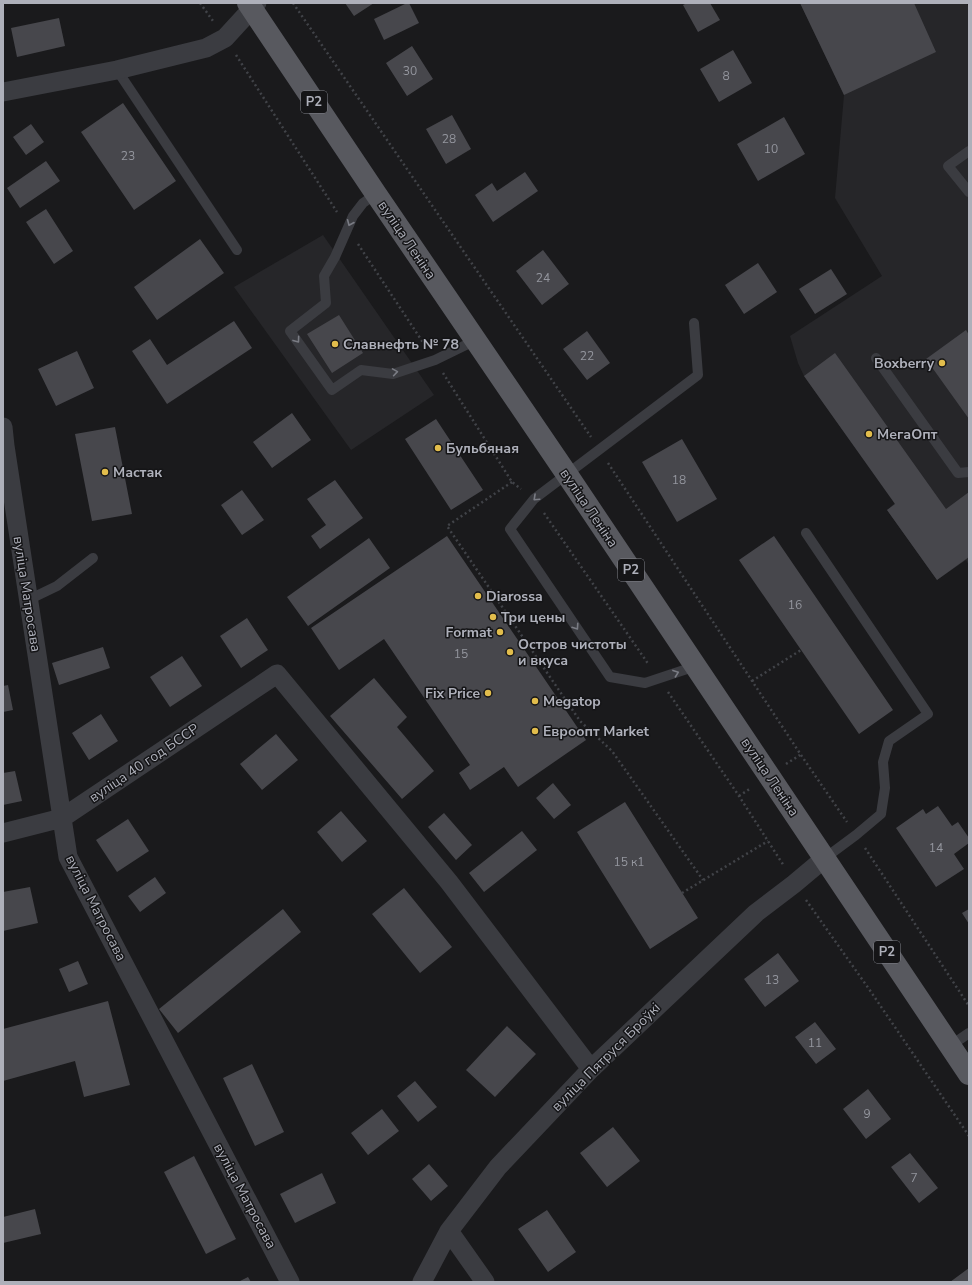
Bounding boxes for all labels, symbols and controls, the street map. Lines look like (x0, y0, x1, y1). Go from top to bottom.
house number: 30 (403, 63, 417, 79)
house number: 8 (722, 68, 730, 84)
road number: Р2 (301, 91, 327, 113)
house number: 28 (442, 131, 456, 147)
house number: 10 (764, 141, 778, 157)
house number: 23 (121, 148, 135, 164)
street label: вуліца Леніна (374, 197, 440, 283)
one-way arrow (347, 218, 355, 226)
house number: 24 (536, 270, 550, 286)
place label: Славнефть № 78 (343, 335, 459, 354)
one-way arrow (292, 336, 299, 343)
marker: Славнефть № 78 (330, 339, 340, 349)
house number: 22 (580, 348, 594, 364)
place label: Boxberry (874, 354, 935, 373)
marker: Boxberry (937, 358, 947, 368)
one-way arrow (392, 368, 398, 377)
place label: МегаОпт (877, 425, 938, 444)
marker: МегаОпт (864, 429, 874, 439)
place label: Бульбяная (446, 439, 519, 458)
marker: Бульбяная (433, 443, 443, 453)
place label: Мастак (113, 463, 162, 482)
street label: вуліца Леніна (556, 465, 622, 551)
marker: Мастак (100, 467, 110, 477)
house number: 18 (672, 472, 686, 488)
one-way arrow (533, 493, 541, 500)
street label: вуліца Матросава (8, 535, 46, 653)
road number: Р2 (618, 559, 644, 581)
place label: Diarossa (486, 587, 543, 606)
marker: Diarossa (473, 591, 483, 601)
house number: 16 (788, 597, 802, 613)
place label: Три цены (501, 608, 565, 627)
marker: Три цены (488, 612, 498, 622)
one-way arrow (571, 622, 578, 629)
place label: Format (446, 623, 493, 642)
marker: Format (495, 627, 505, 637)
place label: Остров чистоты и вкуса (518, 635, 627, 670)
house number: 15 (454, 646, 468, 662)
marker: Остров чистоты и вкуса (505, 647, 515, 657)
one-way arrow (673, 669, 680, 677)
place label: Fix Price (425, 684, 480, 703)
marker: Fix Price (483, 688, 493, 698)
place label: Megatop (543, 692, 601, 711)
marker: Megatop (530, 696, 540, 706)
street label: вуліца 40 год БССР (85, 719, 203, 807)
place label: Евроопт Market (543, 722, 650, 741)
marker: Евроопт Market (530, 726, 540, 736)
street label: вуліца Леніна (737, 734, 803, 820)
house number: 14 (929, 840, 943, 856)
street label: вуліца Матросава (61, 852, 131, 964)
house number: 15 к1 (614, 854, 645, 870)
road number: Р2 (874, 941, 900, 963)
house number: 13 (765, 972, 779, 988)
street label: вуліца Пятруся Броўкі (547, 998, 665, 1116)
house number: 11 (808, 1035, 822, 1051)
house number: 9 (863, 1106, 871, 1122)
street label: вуліца Матросава (209, 1140, 281, 1252)
house number: 7 (910, 1170, 918, 1186)

